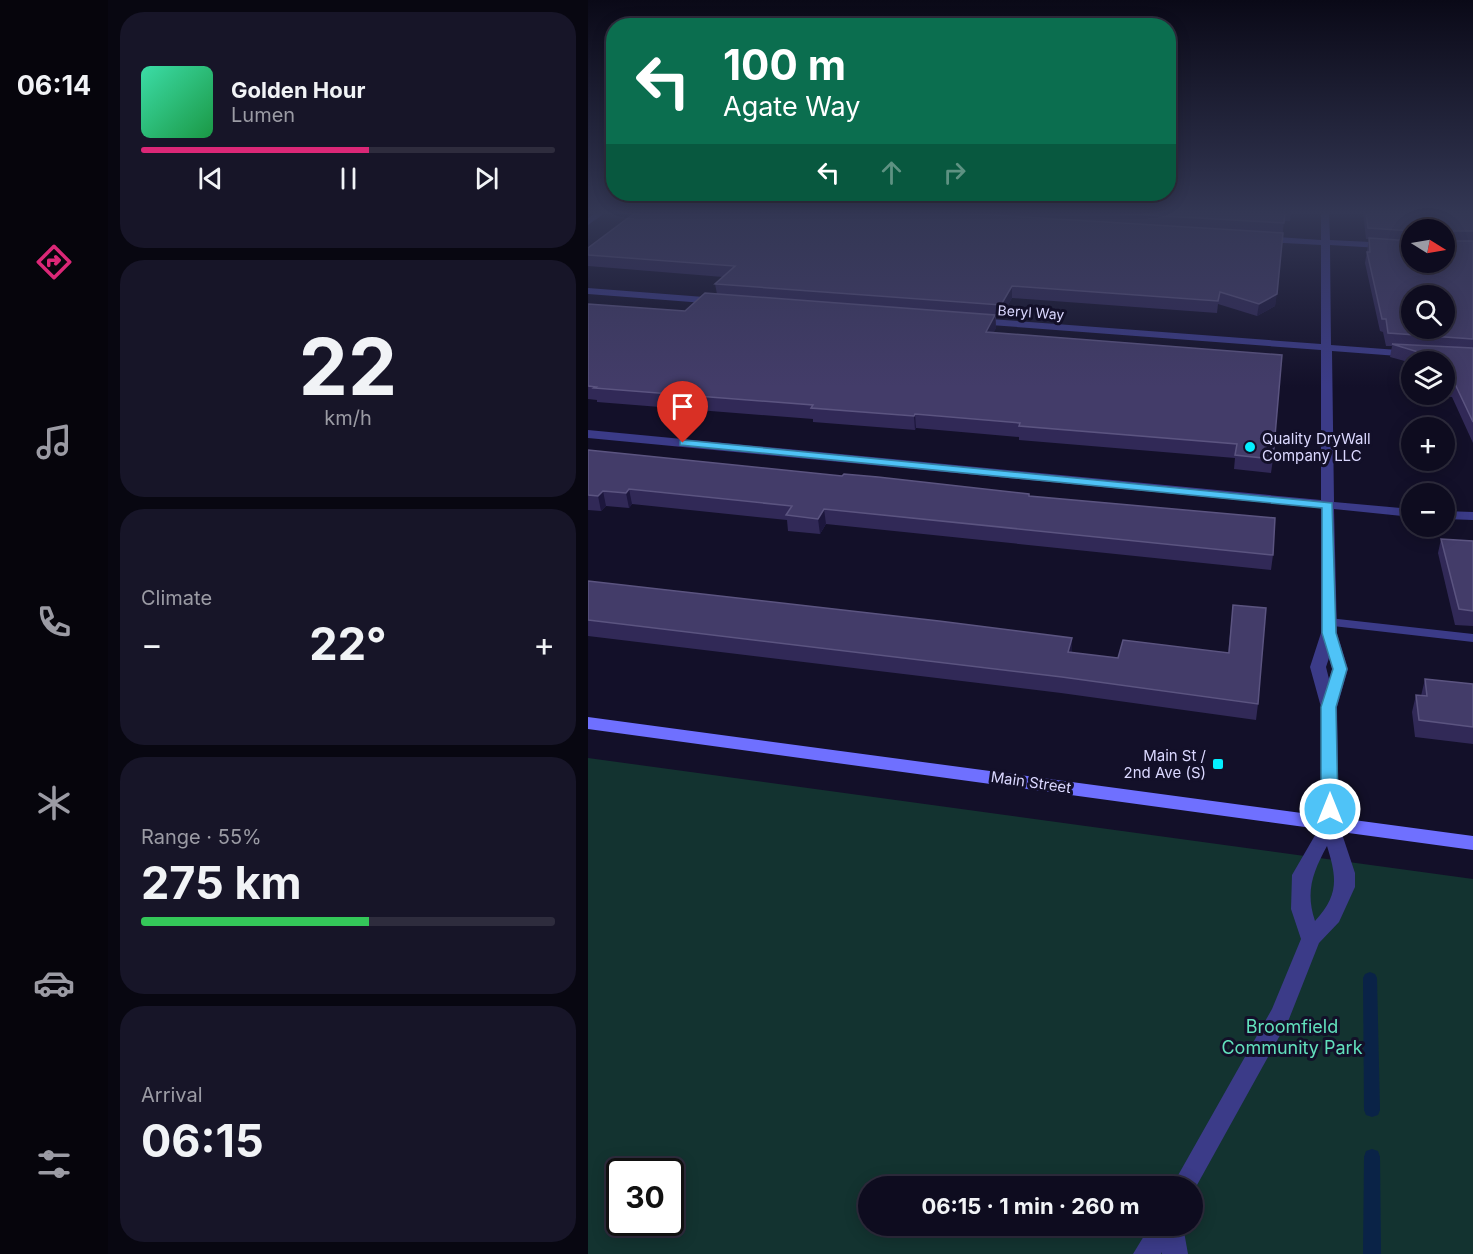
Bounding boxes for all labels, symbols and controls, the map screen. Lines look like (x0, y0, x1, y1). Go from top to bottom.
text: 100 m (723, 39, 846, 90)
icon: left (624, 42, 702, 120)
text: 06:14 (17, 69, 91, 102)
text: Golden Hour (231, 77, 365, 103)
text: Agate Way (723, 90, 860, 123)
text: Lumen (231, 103, 295, 127)
icon: left (812, 156, 845, 189)
icon: ahead (875, 156, 908, 189)
icon: right (938, 156, 971, 189)
icon: previous (194, 162, 227, 195)
icon: pause (332, 162, 365, 195)
icon: next (470, 162, 503, 195)
north arrow (1401, 219, 1455, 273)
map controls (1401, 219, 1455, 537)
icon: directions (33, 241, 75, 283)
button: search (1401, 285, 1455, 339)
street label: Beryl Way (997, 301, 1065, 323)
text: 22 (299, 319, 397, 414)
button: layers (1401, 351, 1455, 405)
pin (657, 381, 708, 443)
icon: arrive (666, 390, 699, 423)
text: km/h (324, 406, 372, 430)
button: + (1401, 417, 1455, 471)
icon: music (33, 421, 75, 463)
place label: Quality DryWall Company LLC (1262, 429, 1371, 465)
marker: Quality DryWall Company LLC (1243, 440, 1257, 454)
button: − (1401, 483, 1455, 537)
text: Climate (141, 586, 212, 610)
icon: phone (33, 601, 75, 643)
text: 22° (309, 616, 387, 671)
text: − (141, 624, 163, 664)
text: + (533, 624, 555, 664)
place label: Main St / 2nd Ave (S) (1124, 746, 1207, 782)
marker: Main St / 2nd Ave (S) (1211, 757, 1225, 771)
street label: Main Street (990, 767, 1073, 797)
position arrow (1298, 777, 1362, 841)
icon: climate (33, 782, 75, 824)
text: Range · 55% (141, 825, 262, 849)
text: 275 km (141, 855, 302, 910)
icon: car (33, 962, 75, 1004)
park label: Broomfield Community Park (1221, 1016, 1363, 1058)
text: Arrival (141, 1083, 203, 1107)
text: 06:15 (141, 1113, 264, 1168)
icon: filters (33, 1143, 75, 1185)
speed limit sign: 30 (606, 1158, 684, 1236)
text: 06:15 · 1 min · 260 m (921, 1193, 1140, 1219)

